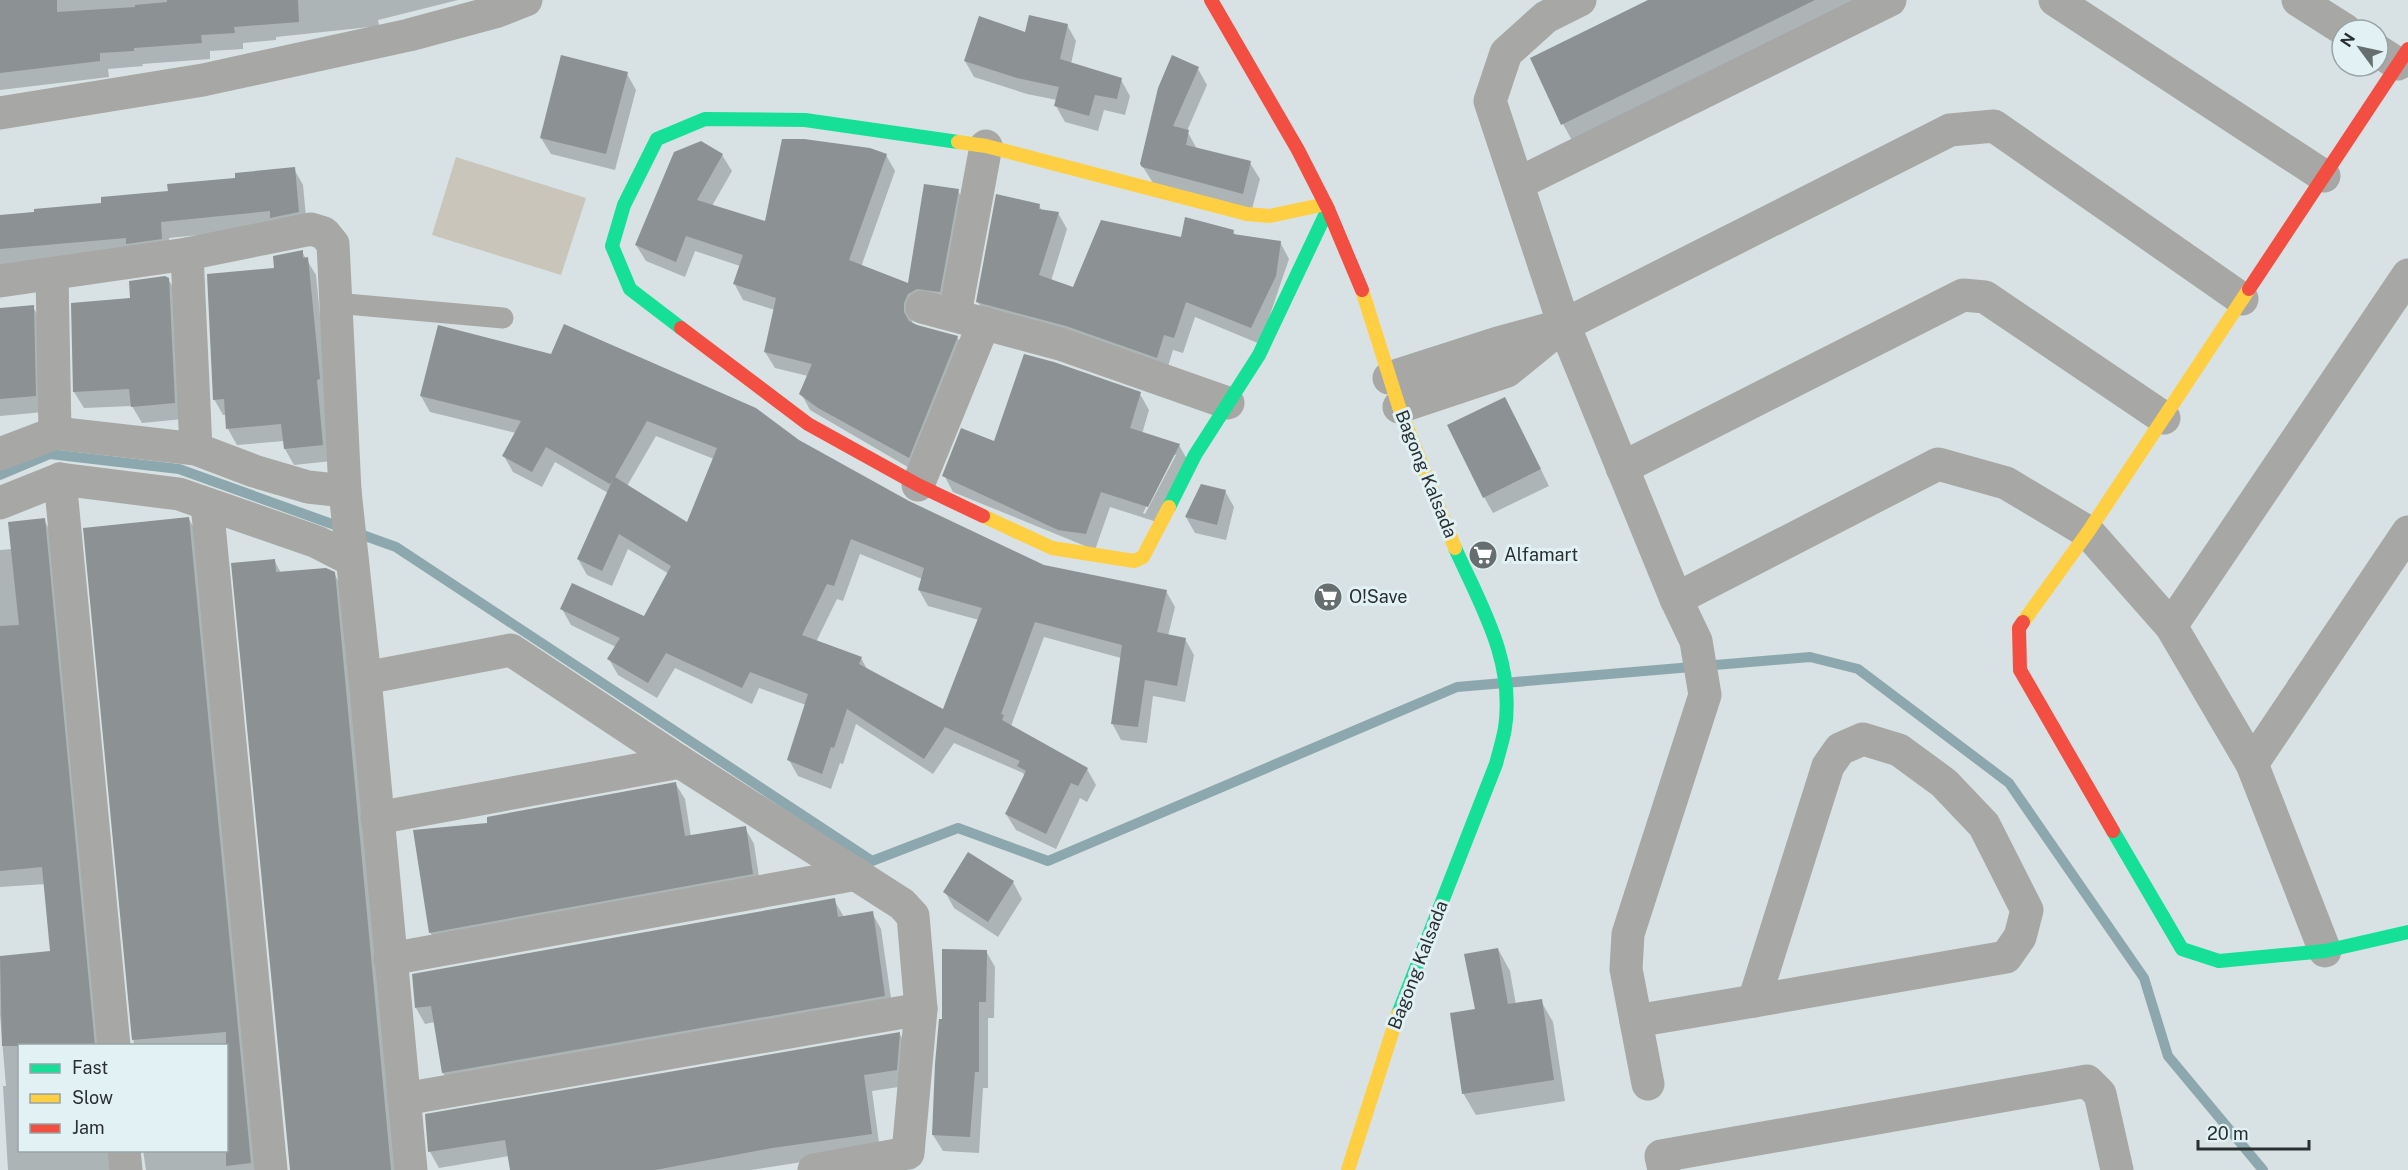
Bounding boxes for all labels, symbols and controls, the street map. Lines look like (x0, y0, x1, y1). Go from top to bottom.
north arrow (2330, 18, 2390, 78)
text: N (2336, 30, 2359, 51)
street label: Bagong Kalsada (1391, 407, 1462, 541)
supermarket icon: Alfamart (1467, 539, 1499, 571)
place label: Alfamart (1504, 544, 1578, 565)
supermarket icon: O!Save (1312, 581, 1344, 613)
place label: O!Save (1349, 586, 1407, 607)
street label: Bagong Kalsada (1383, 898, 1452, 1032)
legend (18, 1044, 228, 1152)
text: Fast (72, 1057, 108, 1078)
text: Slow (72, 1087, 113, 1108)
scale bar (2198, 1113, 2309, 1151)
text: Jam (72, 1117, 105, 1138)
text: 20 m (2207, 1123, 2249, 1144)

